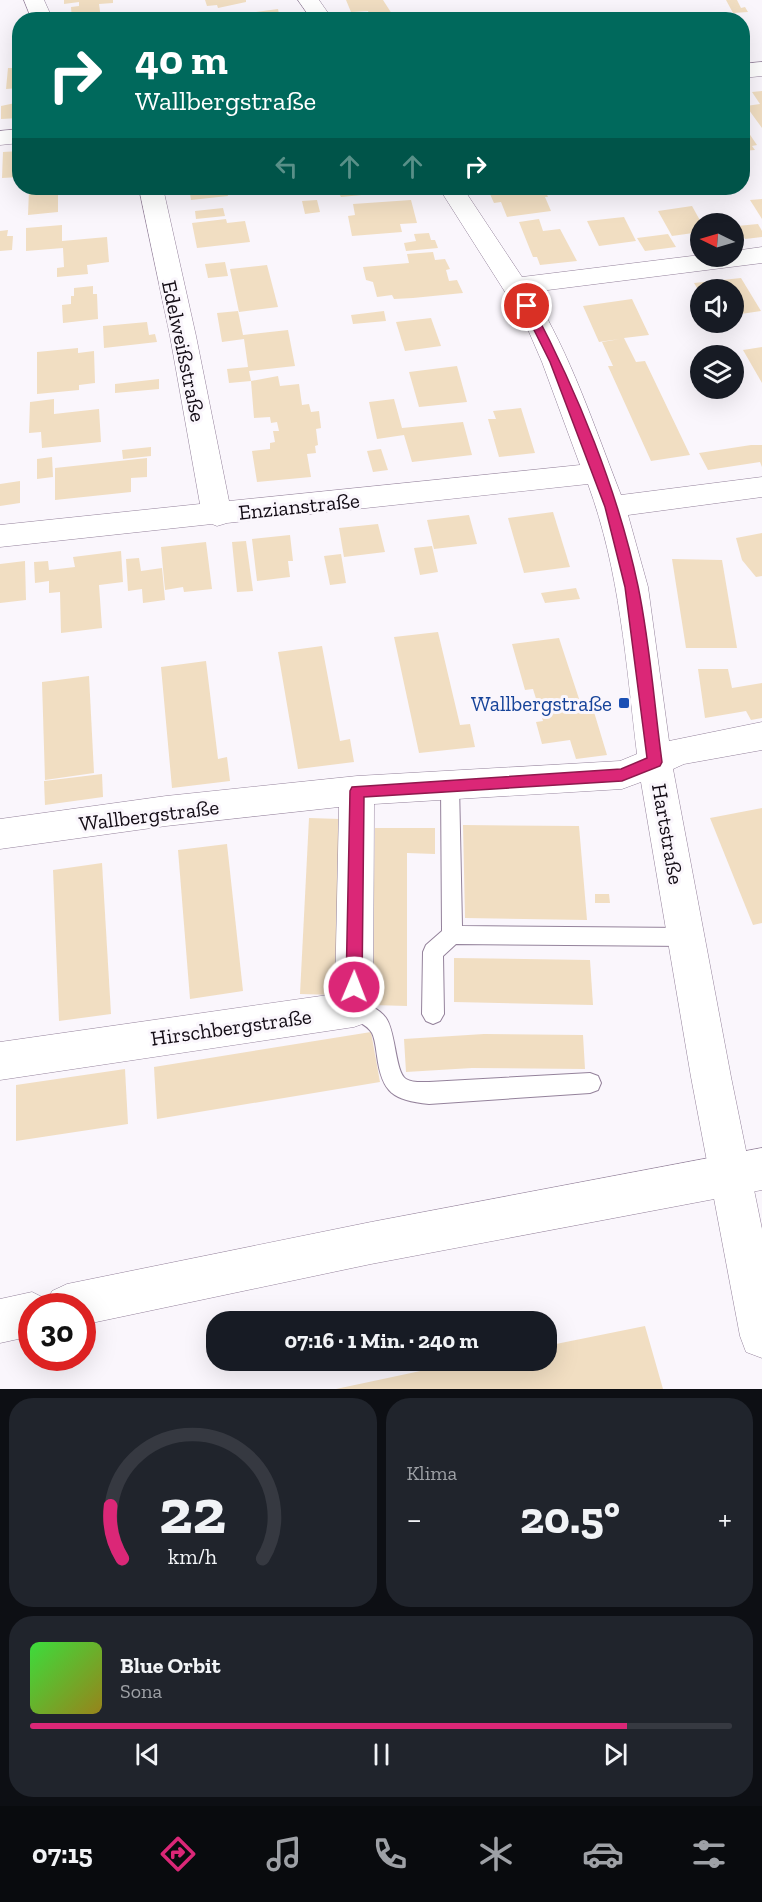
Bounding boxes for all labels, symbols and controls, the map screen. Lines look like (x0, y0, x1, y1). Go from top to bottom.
text: 40 m (135, 34, 228, 85)
icon: right (36, 36, 114, 114)
text: Wallbergstraße (135, 85, 316, 117)
icon: left (270, 150, 303, 183)
icon: ahead (333, 150, 366, 183)
icon: ahead (396, 150, 429, 183)
icon: right (459, 150, 492, 183)
north arrow (690, 213, 744, 267)
map controls (690, 213, 744, 399)
street label: Edelweißstraße (157, 278, 211, 424)
button: sound (690, 279, 744, 333)
pin (501, 280, 552, 331)
icon: arrive (510, 289, 543, 322)
button: layers (690, 345, 744, 399)
street label: Enzianstraße (237, 487, 361, 525)
place label: Wallbergstraße (471, 691, 612, 716)
marker: Wallbergstraße (617, 696, 631, 710)
street label: Hartstraße (647, 782, 689, 886)
street label: Wallbergstraße (78, 794, 221, 836)
position arrow (322, 955, 386, 1019)
street label: Hirschbergstraße (149, 1003, 313, 1051)
speed limit sign: 30 (18, 1293, 96, 1371)
text: 07:16 · 1 Min. · 240 m (285, 1327, 478, 1354)
text: Klima (407, 1461, 457, 1485)
text: 22 (159, 1474, 226, 1549)
text: 20.5° (520, 1491, 620, 1545)
text: − (407, 1499, 422, 1538)
text: + (718, 1499, 732, 1538)
text: km/h (168, 1545, 217, 1570)
text: Blue Orbit (120, 1652, 220, 1679)
text: Sona (120, 1679, 162, 1703)
icon: previous (131, 1738, 164, 1771)
icon: pause (365, 1738, 398, 1771)
icon: next (599, 1738, 632, 1771)
icon: directions (157, 1833, 199, 1875)
icon: music (263, 1833, 305, 1875)
icon: phone (369, 1833, 411, 1875)
icon: climate (475, 1833, 517, 1875)
icon: car (582, 1833, 624, 1875)
icon: filters (688, 1833, 730, 1875)
text: 07:15 (32, 1838, 93, 1870)

